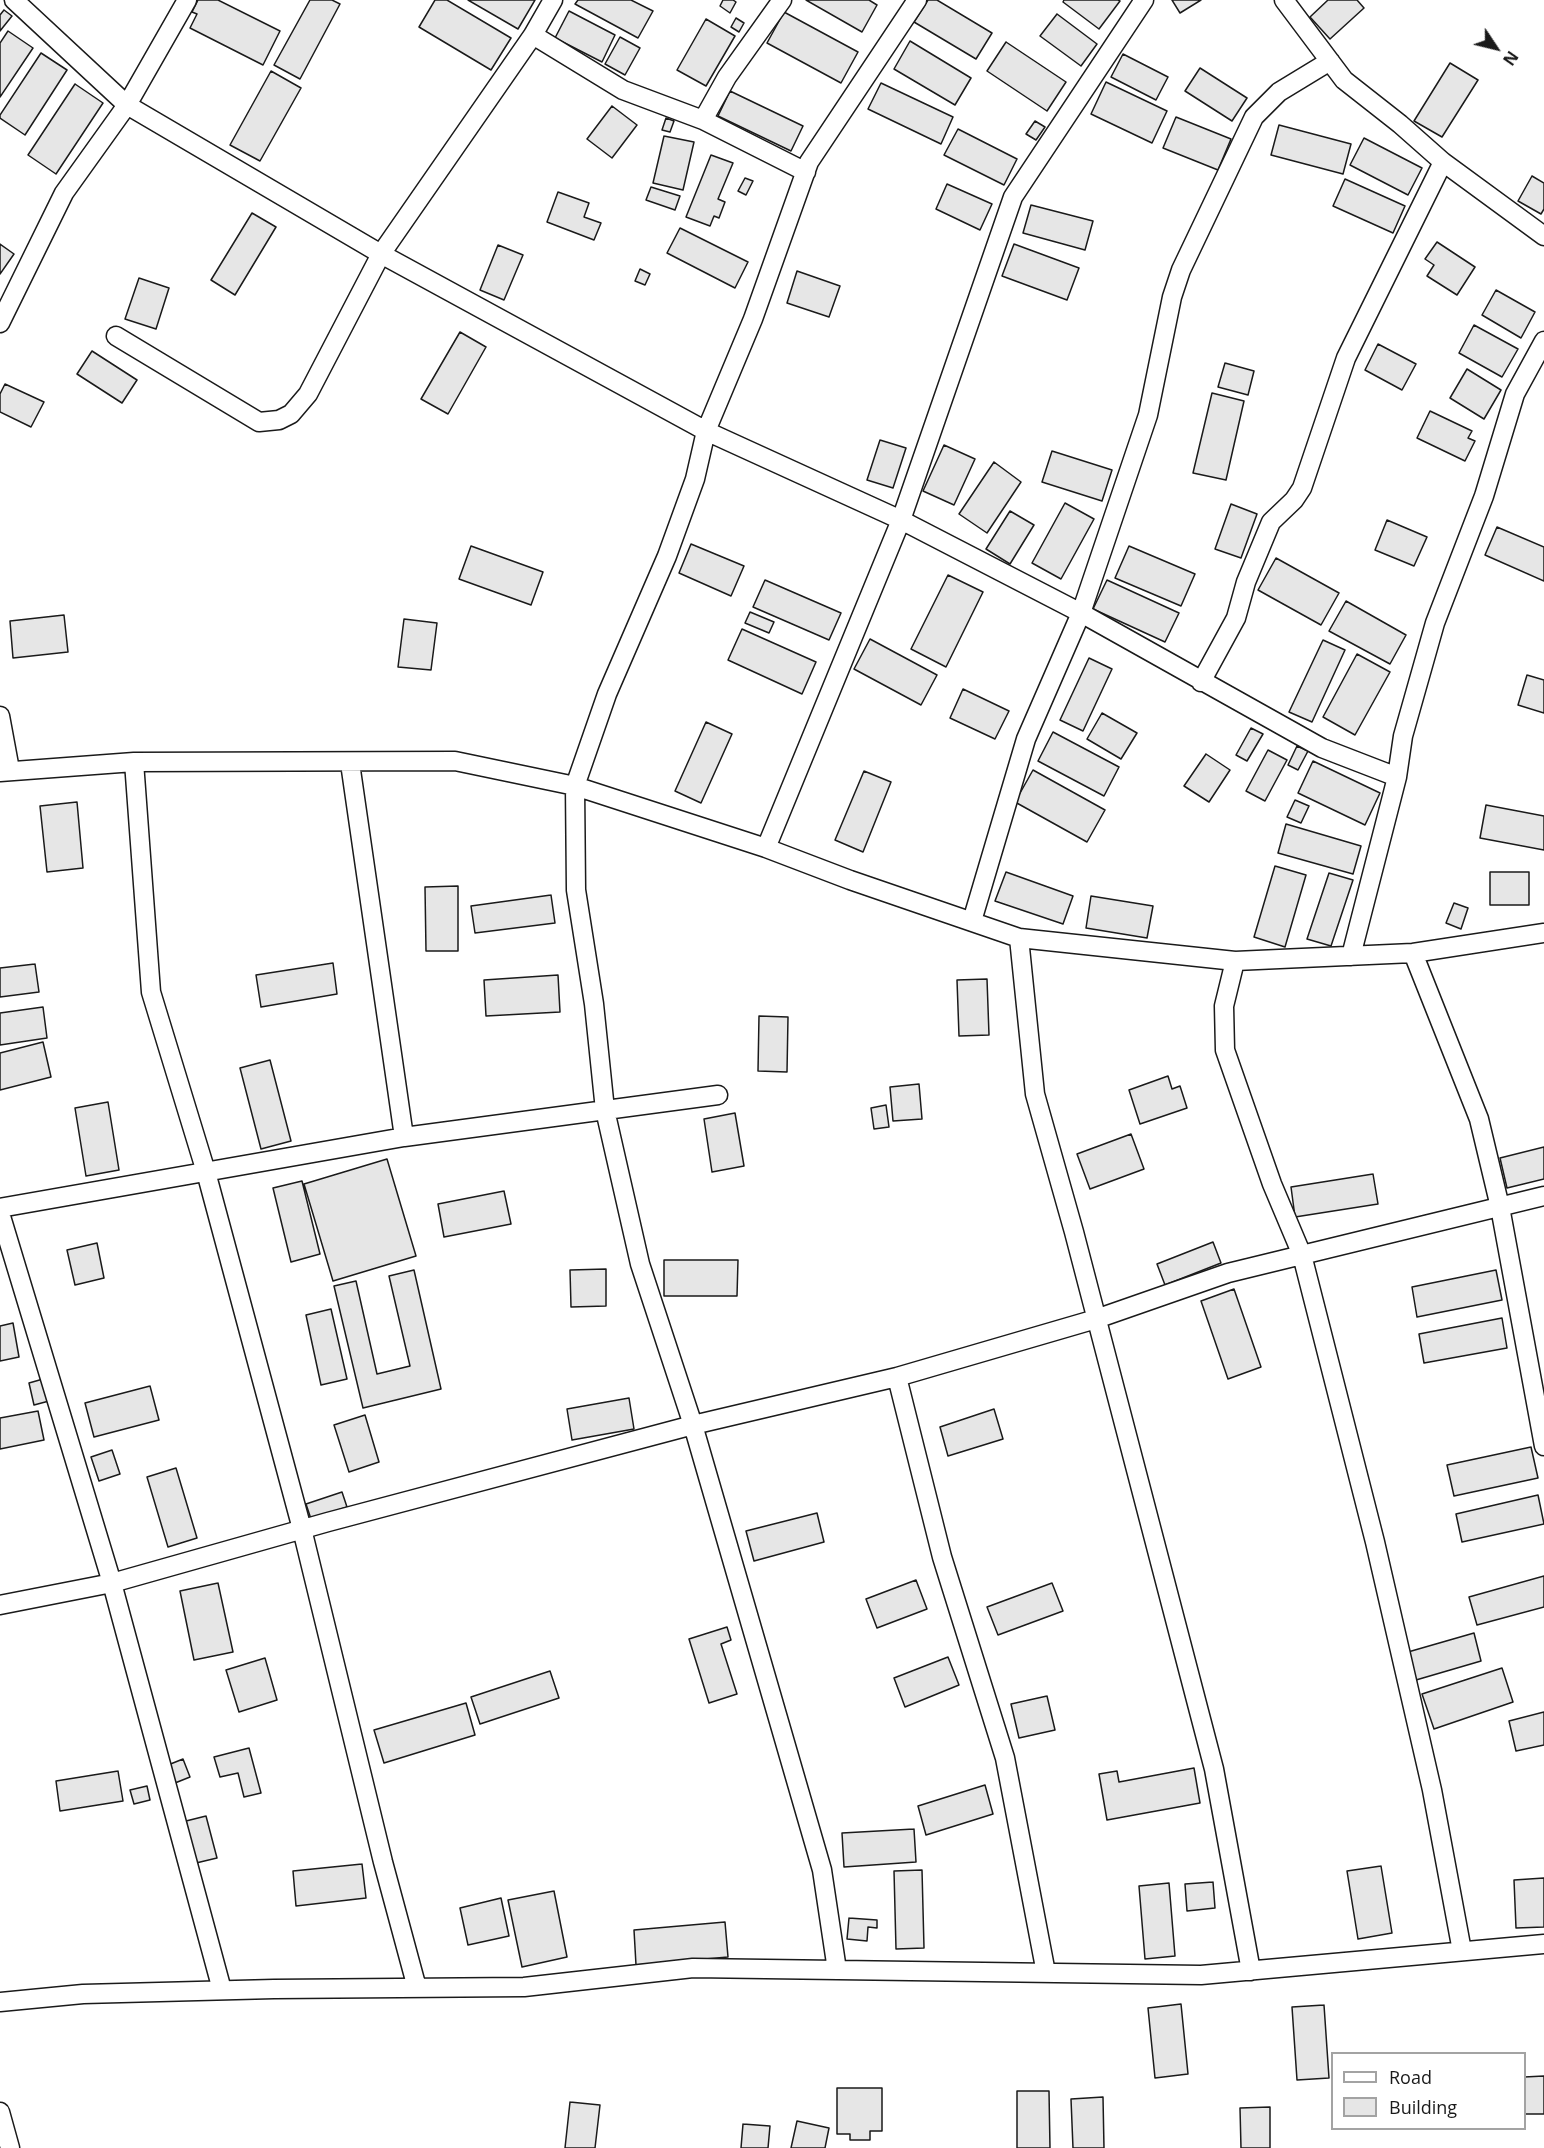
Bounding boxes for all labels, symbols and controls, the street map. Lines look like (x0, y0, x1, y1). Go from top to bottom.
north arrow (1466, 18, 1526, 78)
text: N (1498, 47, 1523, 70)
legend (1331, 2052, 1526, 2130)
text: Road (1389, 2065, 1432, 2089)
text: Building (1389, 2095, 1457, 2119)

